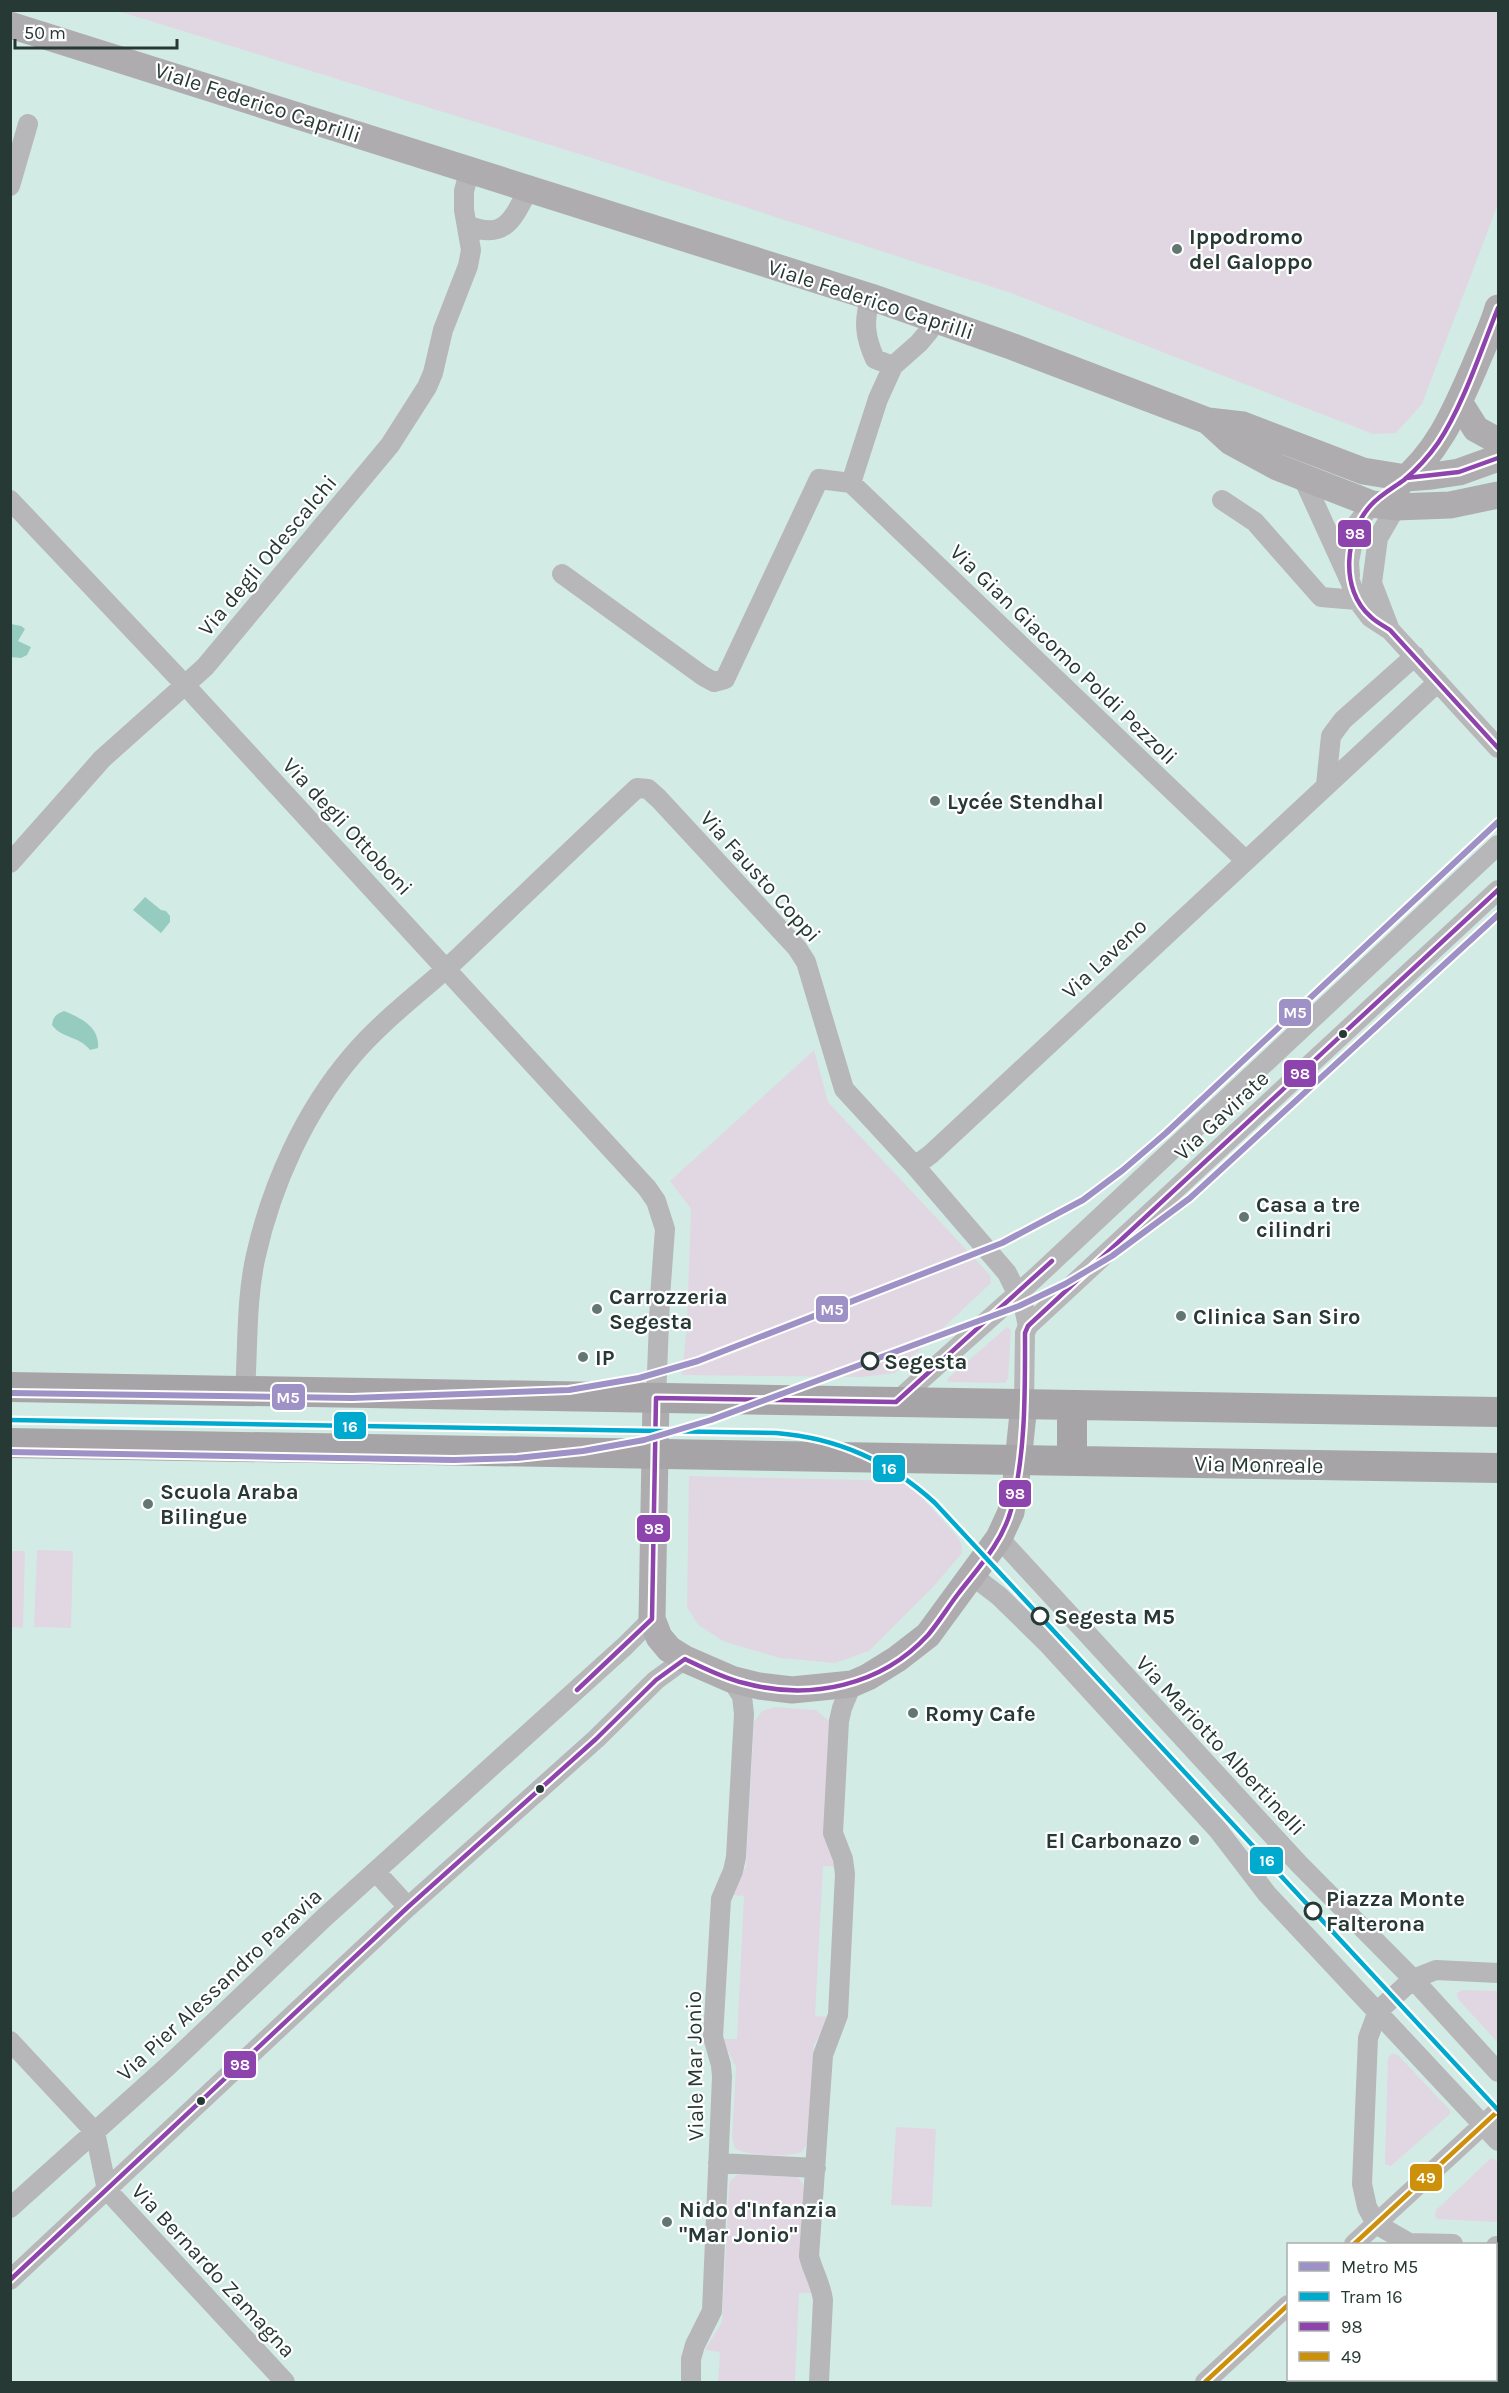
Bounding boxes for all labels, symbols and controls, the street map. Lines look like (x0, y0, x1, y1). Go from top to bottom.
scale bar (15, 12, 177, 50)
text: 50 m (24, 22, 66, 44)
street label: Viale Federico Caprilli (151, 57, 364, 149)
place label: Ippodromo del Galoppo (1189, 224, 1313, 275)
marker: Ippodromo del Galoppo (1170, 242, 1184, 256)
street label: Viale Federico Caprilli (764, 254, 977, 346)
street label: Via degli Odescalchi (193, 470, 343, 641)
line badge: 98 (1337, 519, 1372, 548)
text: 98 (1345, 524, 1365, 543)
street label: Via Gian Giacomo Poldi Pezzoli (944, 539, 1182, 770)
street label: Via degli Ottoboni (277, 752, 418, 901)
place label: Lycée Stendhal (947, 789, 1104, 815)
marker: Lycée Stendhal (928, 794, 942, 808)
street label: Via Fausto Coppi (695, 806, 826, 948)
street label: Via Laveno (1057, 913, 1152, 1004)
line badge: M5 (1278, 998, 1312, 1027)
text: M5 (1283, 1003, 1307, 1022)
unlabelled marker (1337, 1028, 1349, 1040)
line badge: 98 (1283, 1059, 1317, 1088)
text: 98 (1290, 1064, 1310, 1083)
street label: Via Gavirate (1169, 1065, 1274, 1166)
place label: Casa a tre cilindri (1256, 1192, 1360, 1243)
marker: Casa a tre cilindri (1237, 1210, 1251, 1224)
place label: Carrozzeria Segesta (609, 1284, 728, 1335)
line badge: M5 (815, 1295, 849, 1323)
text: M5 (820, 1300, 844, 1319)
marker: Carrozzeria Segesta (590, 1302, 604, 1316)
place label: Clinica San Siro (1193, 1304, 1360, 1330)
marker: Clinica San Siro (1174, 1309, 1188, 1323)
place label: IP (595, 1345, 615, 1371)
place label: Segesta (884, 1349, 967, 1375)
marker: IP (576, 1350, 590, 1364)
marker: Segesta (861, 1352, 879, 1370)
line badge: M5 (271, 1383, 306, 1411)
text: M5 (276, 1388, 300, 1407)
line badge: 16 (333, 1411, 367, 1440)
text: 16 (342, 1417, 358, 1436)
street label: Via Monreale (1194, 1451, 1324, 1479)
line badge: 16 (872, 1454, 906, 1483)
text: 16 (881, 1459, 897, 1478)
place label: Scuola Araba Bilingue (160, 1479, 299, 1530)
line badge: 98 (998, 1479, 1032, 1508)
text: 98 (1005, 1484, 1025, 1503)
marker: Scuola Araba Bilingue (141, 1497, 155, 1511)
line badge: 98 (636, 1514, 671, 1543)
text: 98 (644, 1519, 664, 1538)
place label: Segesta M5 (1054, 1604, 1175, 1630)
marker: Segesta M5 (1031, 1607, 1049, 1625)
street label: Via Mariotto Albertinelli (1130, 1650, 1310, 1841)
place label: Romy Cafe (925, 1701, 1036, 1727)
marker: Romy Cafe (906, 1706, 920, 1720)
unlabelled marker (534, 1783, 546, 1795)
place label: El Carbonazo (1046, 1828, 1182, 1854)
marker: El Carbonazo (1187, 1833, 1201, 1847)
line badge: 16 (1249, 1846, 1284, 1875)
text: 16 (1259, 1851, 1275, 1870)
street label: Via Pier Alessandro Paravia (112, 1883, 327, 2086)
place label: Piazza Monte Falterona (1326, 1886, 1465, 1937)
marker: Piazza Monte Falterona (1304, 1902, 1322, 1920)
street label: Viale Mar Jonio (681, 1991, 709, 2141)
line badge: 98 (223, 2050, 257, 2079)
text: 98 (230, 2055, 250, 2074)
unlabelled marker (195, 2095, 207, 2107)
line badge: 49 (1409, 2163, 1443, 2192)
text: 49 (1416, 2168, 1436, 2187)
street label: Via Bernardo Zamagna (126, 2178, 301, 2363)
place label: Nido d'Infanzia "Mar Jonio" (679, 2197, 837, 2248)
marker: Nido d'Infanzia "Mar Jonio" (660, 2215, 674, 2229)
legend (1287, 2243, 1497, 2381)
text: Metro M5 (1341, 2256, 1418, 2278)
text: Tram 16 (1341, 2286, 1402, 2308)
text: 98 (1341, 2316, 1363, 2338)
text: 49 (1341, 2346, 1362, 2368)

